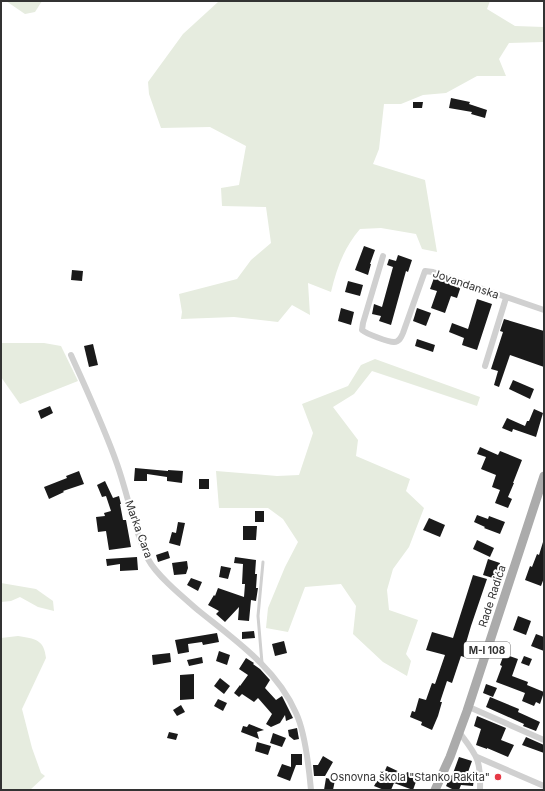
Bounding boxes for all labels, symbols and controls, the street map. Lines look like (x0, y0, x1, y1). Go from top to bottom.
street label: Jovandanska (431, 266, 501, 302)
street label: Marka Cara (122, 498, 156, 560)
street label: Rade Radića (475, 563, 509, 629)
road number: M-I 108 (464, 642, 510, 658)
place label: Osnovna škola "Stanko Rakita" (330, 770, 490, 784)
marker: Osnovna škola "Stanko Rakita" (493, 772, 503, 782)

